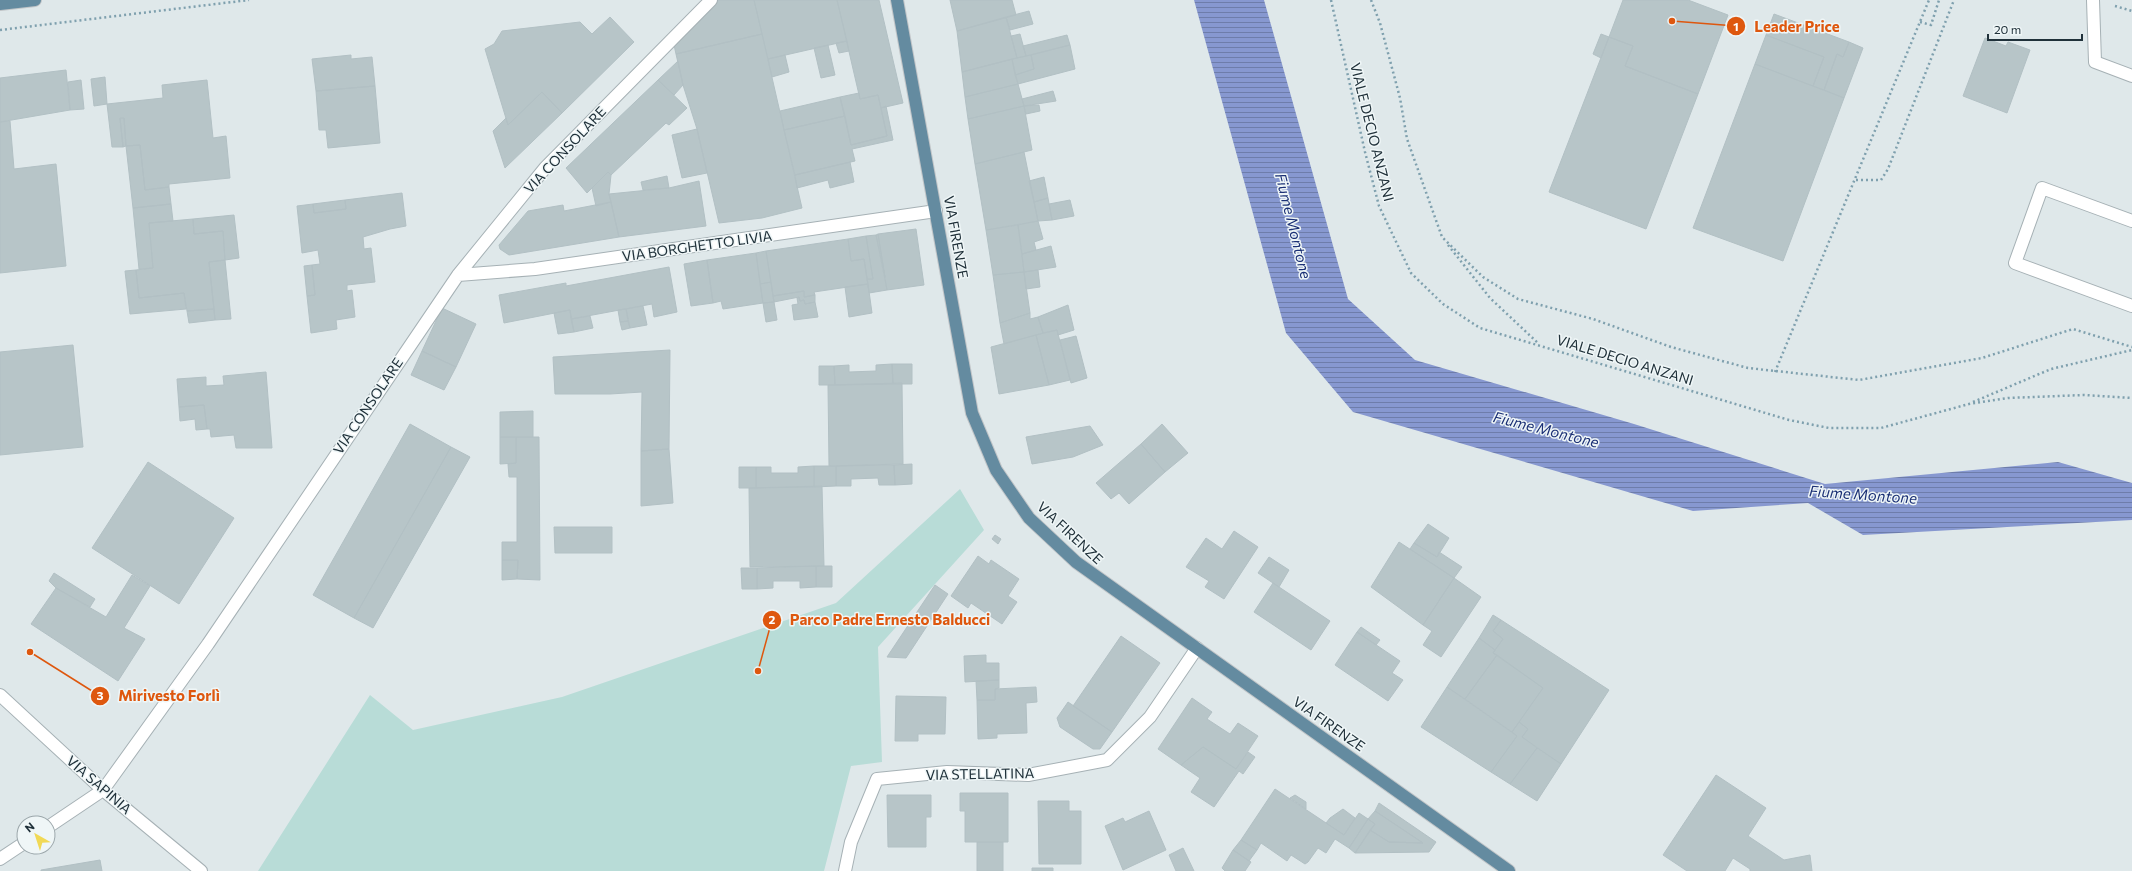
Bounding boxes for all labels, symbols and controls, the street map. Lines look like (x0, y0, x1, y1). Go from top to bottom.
callout: Leader Price (1726, 13, 1847, 40)
scale bar (1988, 16, 2082, 42)
text: Leader Price (1754, 17, 1840, 35)
text: 1 (1733, 19, 1739, 33)
text: 20 m (1994, 22, 2021, 36)
street label: VIALE DECIO ANZANI (1347, 61, 1398, 203)
street label: VIA CONSOLARE (520, 103, 609, 197)
water label: Fiume Montone (1272, 171, 1316, 280)
street label: VIA FIRENZE (941, 194, 972, 280)
street label: VIA BORGHETTO LIVIA (621, 227, 773, 264)
street label: VIALE DECIO ANZANI (1555, 331, 1696, 388)
street label: VIA CONSOLARE (329, 354, 406, 457)
water label: Fiume Montone (1492, 407, 1601, 451)
water label: Fiume Montone (1809, 481, 1918, 507)
street label: VIA FIRENZE (1034, 498, 1107, 567)
callout: Parco Padre Ernesto Balducci (762, 606, 999, 633)
text: Parco Padre Ernesto Balducci (790, 610, 990, 628)
text: 2 (769, 612, 776, 626)
callout: Mirivesto Forlì (90, 683, 227, 710)
text: Mirivesto Forlì (118, 686, 220, 704)
text: 3 (97, 688, 104, 702)
street label: VIA FIRENZE (1290, 693, 1368, 755)
street label: VIA SAPINIA (63, 752, 136, 818)
street label: VIA STELLATINA (925, 764, 1035, 783)
north arrow (16, 815, 56, 855)
text: N (22, 819, 37, 834)

